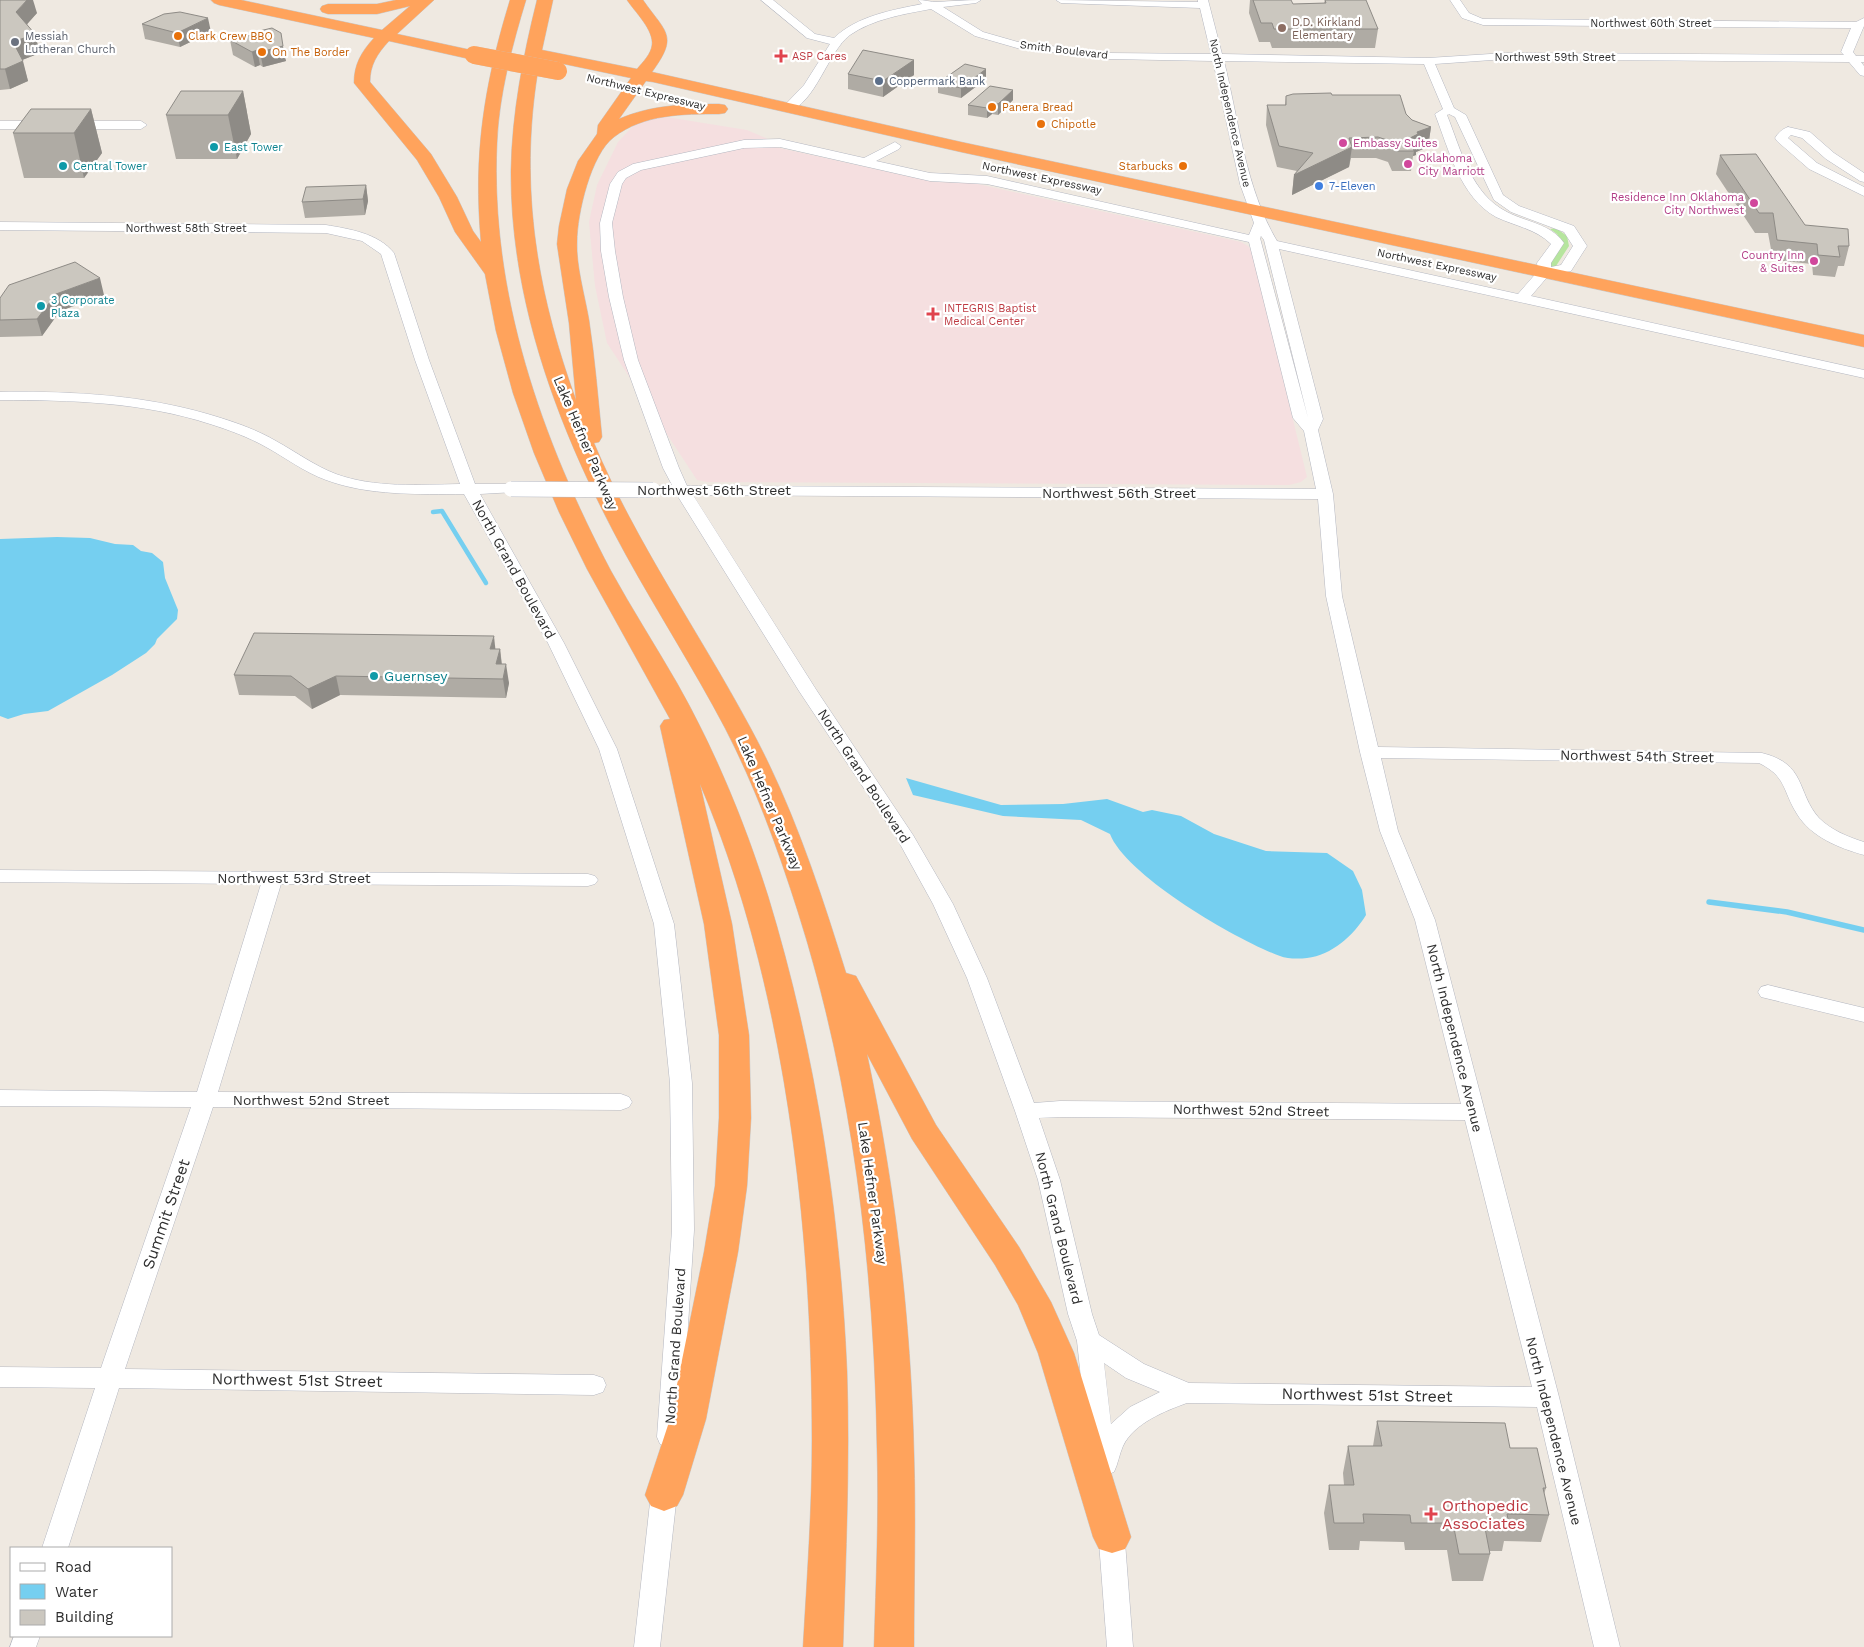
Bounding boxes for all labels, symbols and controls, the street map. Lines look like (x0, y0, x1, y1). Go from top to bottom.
place label: D.D. Kirkland Elementary (1292, 16, 1361, 42)
street label: Northwest 60th Street (1590, 17, 1712, 30)
marker: D.D. Kirkland Elementary (1276, 22, 1288, 34)
place label: Messiah Lutheran Church (25, 30, 116, 56)
marker: Clark Crew BBQ (172, 30, 184, 42)
place label: Clark Crew BBQ (188, 30, 273, 43)
marker: Messiah Lutheran Church (9, 36, 21, 48)
street label: North Independence Avenue (1207, 37, 1253, 189)
street label: Smith Boulevard (1019, 38, 1109, 62)
marker: On The Border (256, 46, 268, 58)
place label: On The Border (272, 46, 350, 59)
marker: ASP Cares (774, 49, 788, 63)
place label: ASP Cares (792, 50, 847, 63)
street label: Northwest 59th Street (1494, 51, 1616, 64)
street label: Northwest Expressway (585, 71, 707, 113)
marker: Coppermark Bank (873, 75, 885, 87)
place label: Coppermark Bank (889, 75, 985, 88)
marker: Panera Bread (986, 101, 998, 113)
place label: Panera Bread (1002, 101, 1073, 114)
marker: Chipotle (1035, 118, 1047, 130)
place label: Chipotle (1051, 118, 1096, 131)
marker: Embassy Suites (1337, 137, 1349, 149)
place label: Embassy Suites (1353, 137, 1438, 150)
marker: East Tower (208, 141, 220, 153)
place label: East Tower (224, 141, 283, 154)
place label: Oklahoma City Marriott (1418, 152, 1485, 178)
marker: Oklahoma City Marriott (1402, 158, 1414, 170)
street label: Northwest Expressway (981, 159, 1103, 197)
marker: Central Tower (57, 160, 69, 172)
place label: Central Tower (73, 160, 147, 173)
place label: Starbucks (1119, 160, 1173, 173)
marker: Starbucks (1177, 160, 1189, 172)
marker: 7-Eleven (1313, 180, 1325, 192)
place label: 7-Eleven (1329, 180, 1376, 193)
place label: Residence Inn Oklahoma City Northwest (1611, 191, 1744, 217)
marker: Residence Inn Oklahoma City Northwest (1748, 197, 1760, 209)
street label: Northwest 58th Street (125, 222, 247, 235)
street label: Northwest Expressway (1376, 246, 1498, 284)
place label: Country Inn & Suites (1741, 249, 1804, 275)
marker: Country Inn & Suites (1808, 255, 1820, 267)
place label: 3 Corporate Plaza (51, 294, 115, 320)
marker: 3 Corporate Plaza (35, 300, 47, 312)
place label: INTEGRIS Baptist Medical Center (944, 302, 1037, 328)
marker: INTEGRIS Baptist Medical Center (926, 307, 940, 321)
street label: Lake Hefner Parkway (551, 374, 622, 513)
street label: Northwest 56th Street (637, 482, 791, 498)
street label: Northwest 56th Street (1042, 485, 1196, 501)
street label: North Grand Boulevard (469, 497, 559, 641)
place label: Guernsey (384, 668, 448, 684)
marker: Guernsey (368, 670, 380, 682)
street label: North Grand Boulevard (815, 706, 913, 846)
street label: Lake Hefner Parkway (735, 734, 806, 873)
street label: Northwest 54th Street (1560, 747, 1714, 765)
street label: Northwest 53rd Street (217, 870, 371, 886)
street label: North Independence Avenue (1424, 942, 1486, 1134)
street label: Northwest 52nd Street (233, 1092, 389, 1108)
street label: Northwest 52nd Street (1173, 1101, 1330, 1119)
street label: Lake Hefner Parkway (855, 1121, 891, 1266)
street label: North Grand Boulevard (1032, 1150, 1086, 1306)
street label: Summit Street (138, 1156, 194, 1272)
street label: North Grand Boulevard (662, 1267, 688, 1425)
street label: North Independence Avenue (1523, 1335, 1585, 1527)
street label: Northwest 51st Street (211, 1369, 383, 1391)
street label: Northwest 51st Street (1281, 1384, 1453, 1406)
place label: Orthopedic Associates (1442, 1496, 1529, 1533)
marker: Orthopedic Associates (1424, 1507, 1438, 1521)
legend (10, 1547, 172, 1637)
text: Road (55, 1558, 92, 1576)
text: Water (55, 1583, 98, 1601)
text: Building (55, 1608, 113, 1626)

